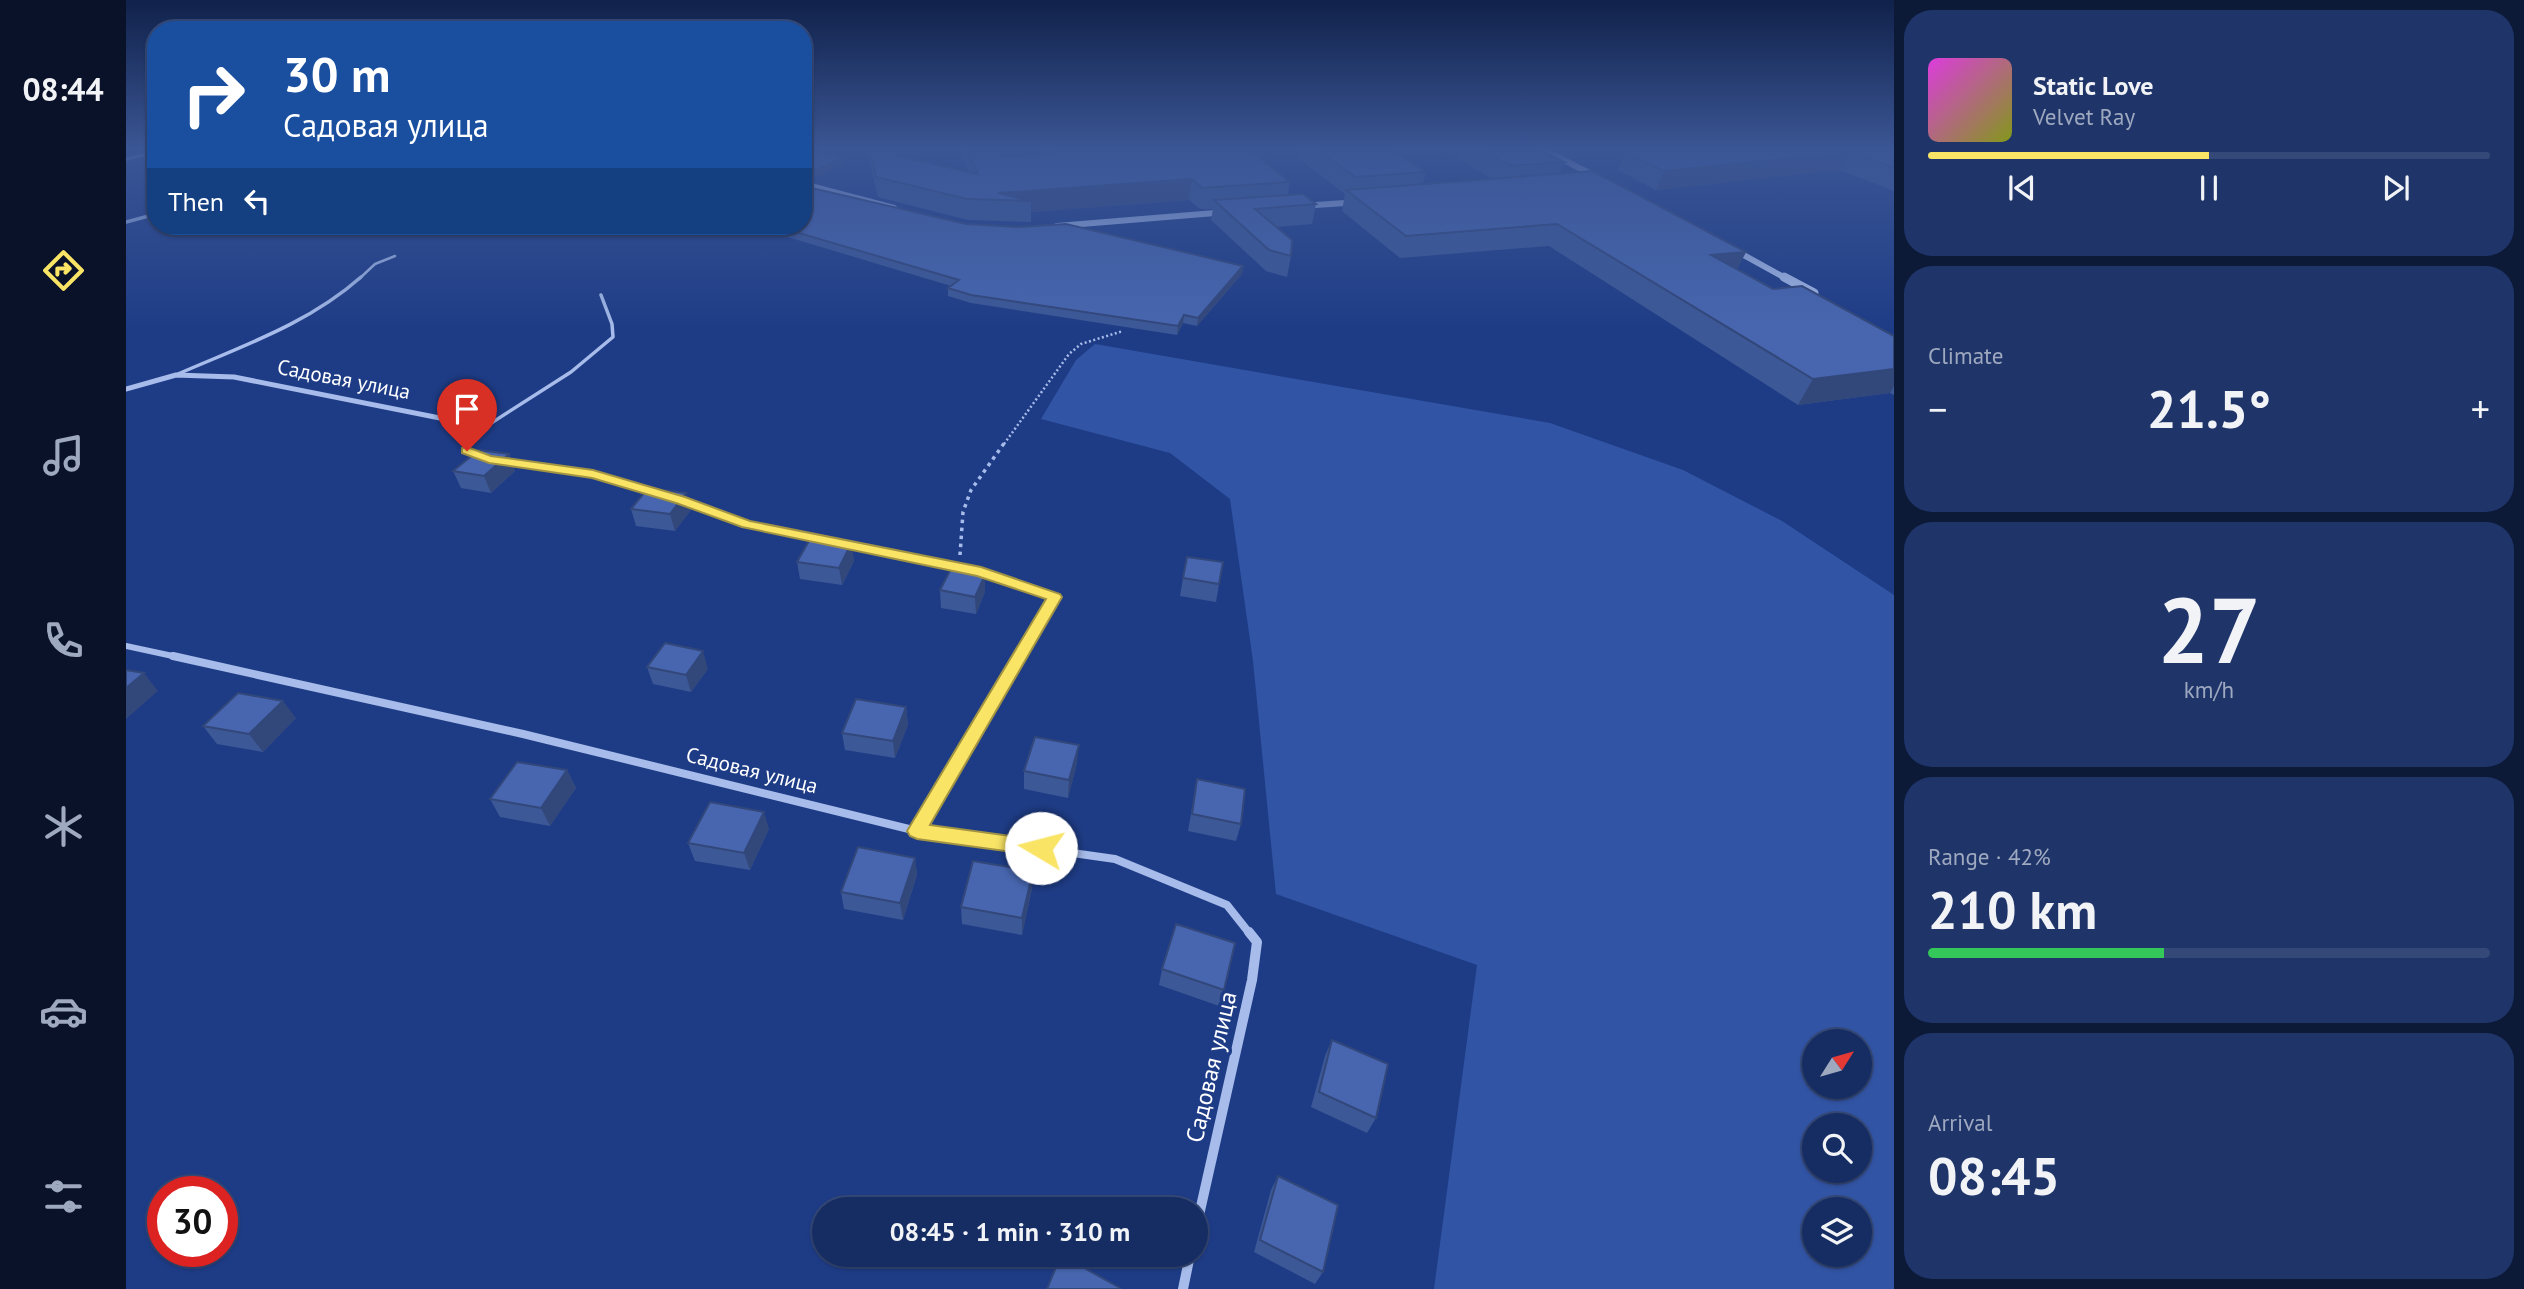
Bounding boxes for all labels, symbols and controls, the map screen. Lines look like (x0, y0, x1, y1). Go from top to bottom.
text: 30 m (283, 42, 390, 106)
icon: right (168, 49, 259, 140)
text: 08:44 (22, 68, 104, 110)
text: Static Love (2033, 69, 2154, 102)
text: Velvet Ray (2033, 102, 2135, 131)
text: Садовая улица (283, 104, 489, 146)
icon: previous (2003, 169, 2041, 207)
icon: pause (2190, 169, 2228, 207)
icon: next (2377, 169, 2415, 207)
icon: left (238, 182, 276, 220)
text: Then (168, 185, 224, 218)
icon: directions (39, 246, 88, 295)
text: Climate (1928, 341, 2003, 370)
street label: Садовая улица (275, 353, 413, 405)
text: 21.5° (2147, 375, 2271, 442)
pin (437, 379, 497, 451)
text: − (1928, 384, 1947, 433)
text: + (2471, 384, 2490, 433)
icon: arrive (448, 390, 486, 428)
icon: music (39, 431, 88, 480)
text: 27 (2157, 570, 2261, 688)
icon: phone (39, 616, 88, 665)
text: km/h (2184, 675, 2234, 704)
street label: Садовая улица (683, 741, 821, 799)
icon: climate (39, 802, 88, 851)
position arrow (1004, 811, 1078, 885)
text: Range · 42% (1928, 842, 2051, 871)
text: 210 km (1928, 876, 2097, 943)
icon: car (39, 987, 88, 1036)
street label: Садовая улица (1179, 988, 1243, 1146)
north arrow (1802, 1029, 1872, 1099)
map controls (1802, 1029, 1872, 1267)
text: Arrival (1928, 1108, 1992, 1137)
button: search (1802, 1113, 1872, 1183)
text: 08:45 (1928, 1142, 2060, 1209)
icon: filters (39, 1172, 88, 1221)
speed limit sign: 30 (147, 1176, 238, 1267)
button: layers (1802, 1197, 1872, 1267)
text: 08:45 · 1 min · 310 m (890, 1215, 1130, 1248)

